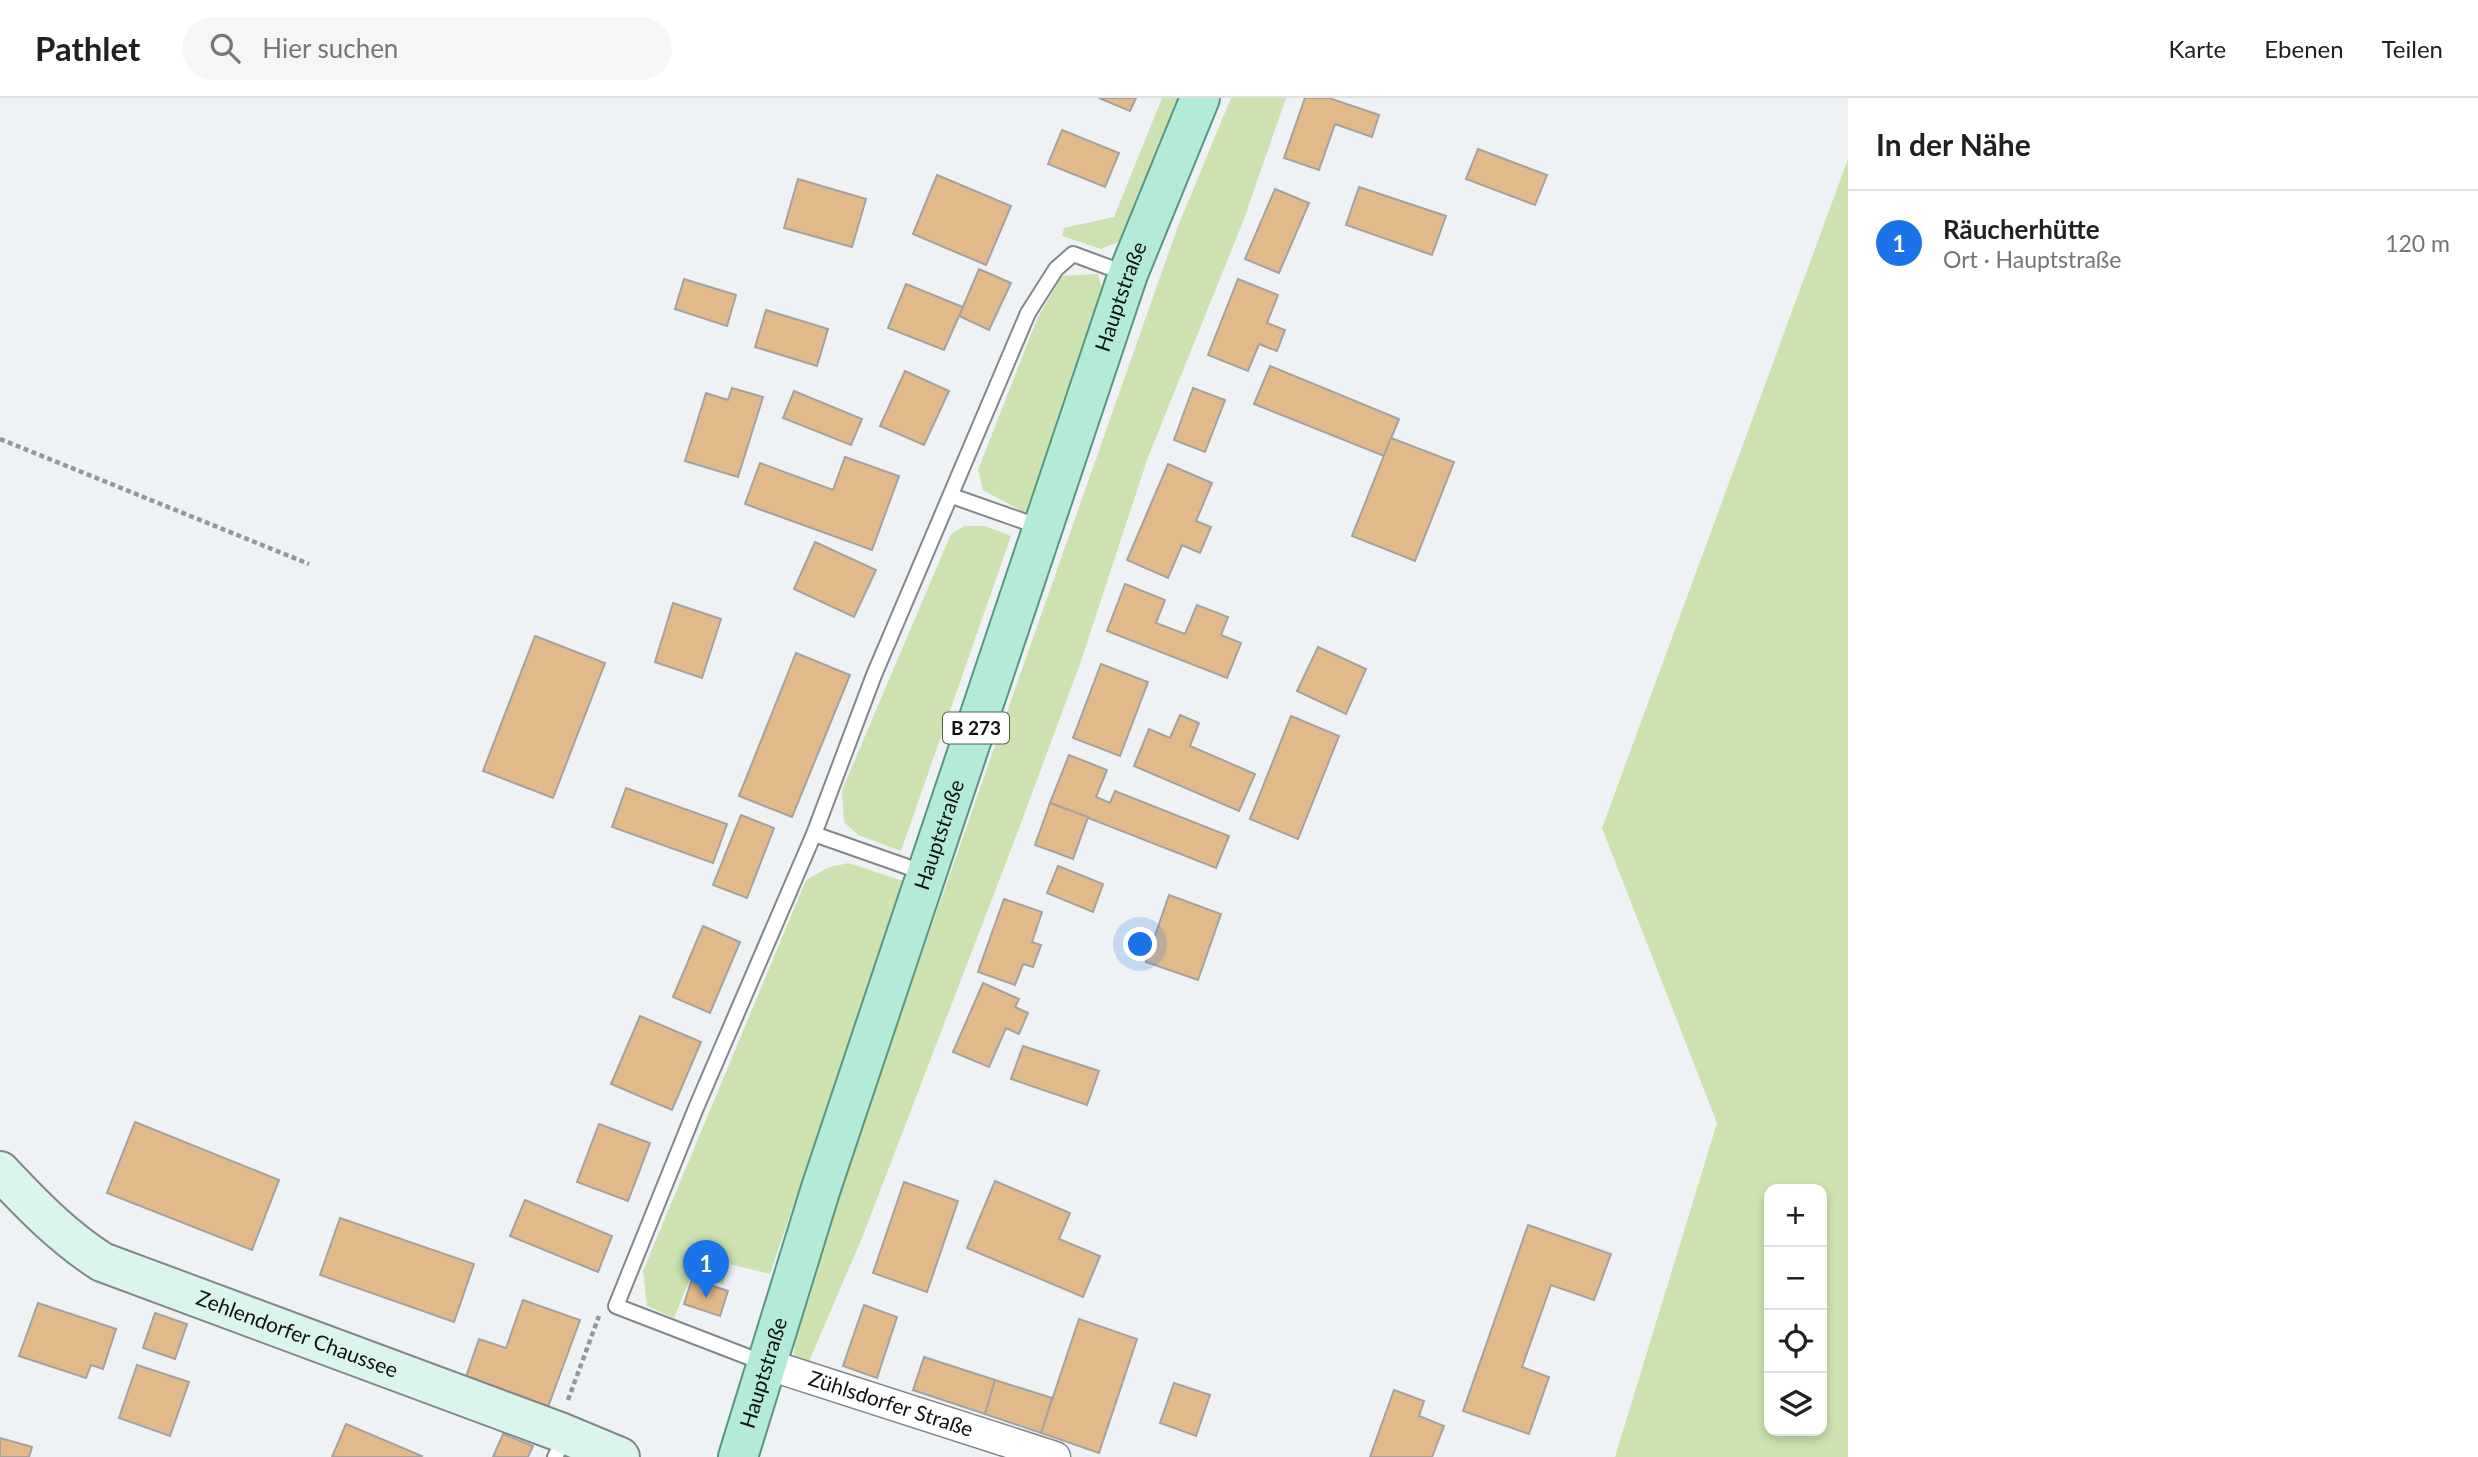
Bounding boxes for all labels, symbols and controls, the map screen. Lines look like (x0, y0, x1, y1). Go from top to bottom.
search box (182, 17, 672, 80)
text: Pathlet (35, 28, 140, 68)
icon: search (206, 29, 244, 67)
text: Hier suchen (262, 32, 398, 64)
text: Karte (2169, 34, 2226, 63)
text: Ebenen (2264, 34, 2344, 63)
text: Teilen (2382, 34, 2443, 63)
text: In der Nähe (1876, 126, 2031, 162)
text: Räucherhütte (1943, 213, 2100, 245)
text: 1 (1892, 229, 1906, 257)
text: 120 m (2385, 229, 2450, 257)
street label: Hauptstraße (1089, 237, 1151, 354)
text: Ort · Hauptstraße (1943, 245, 2121, 273)
road number: B 273 (943, 712, 1009, 744)
street label: Hauptstraße (908, 776, 968, 893)
your location (1123, 927, 1157, 961)
map controls (1764, 1184, 1827, 1436)
button: + (1764, 1184, 1827, 1247)
pin: 1 (683, 1240, 729, 1298)
button: − (1764, 1247, 1827, 1310)
street label: Zehlendorfer Chaussee (193, 1284, 402, 1382)
button: locate (1764, 1310, 1827, 1373)
street label: Hauptstraße (734, 1314, 791, 1431)
street label: Zühlsdorfer Straße (806, 1365, 977, 1441)
button: layers (1764, 1373, 1827, 1436)

